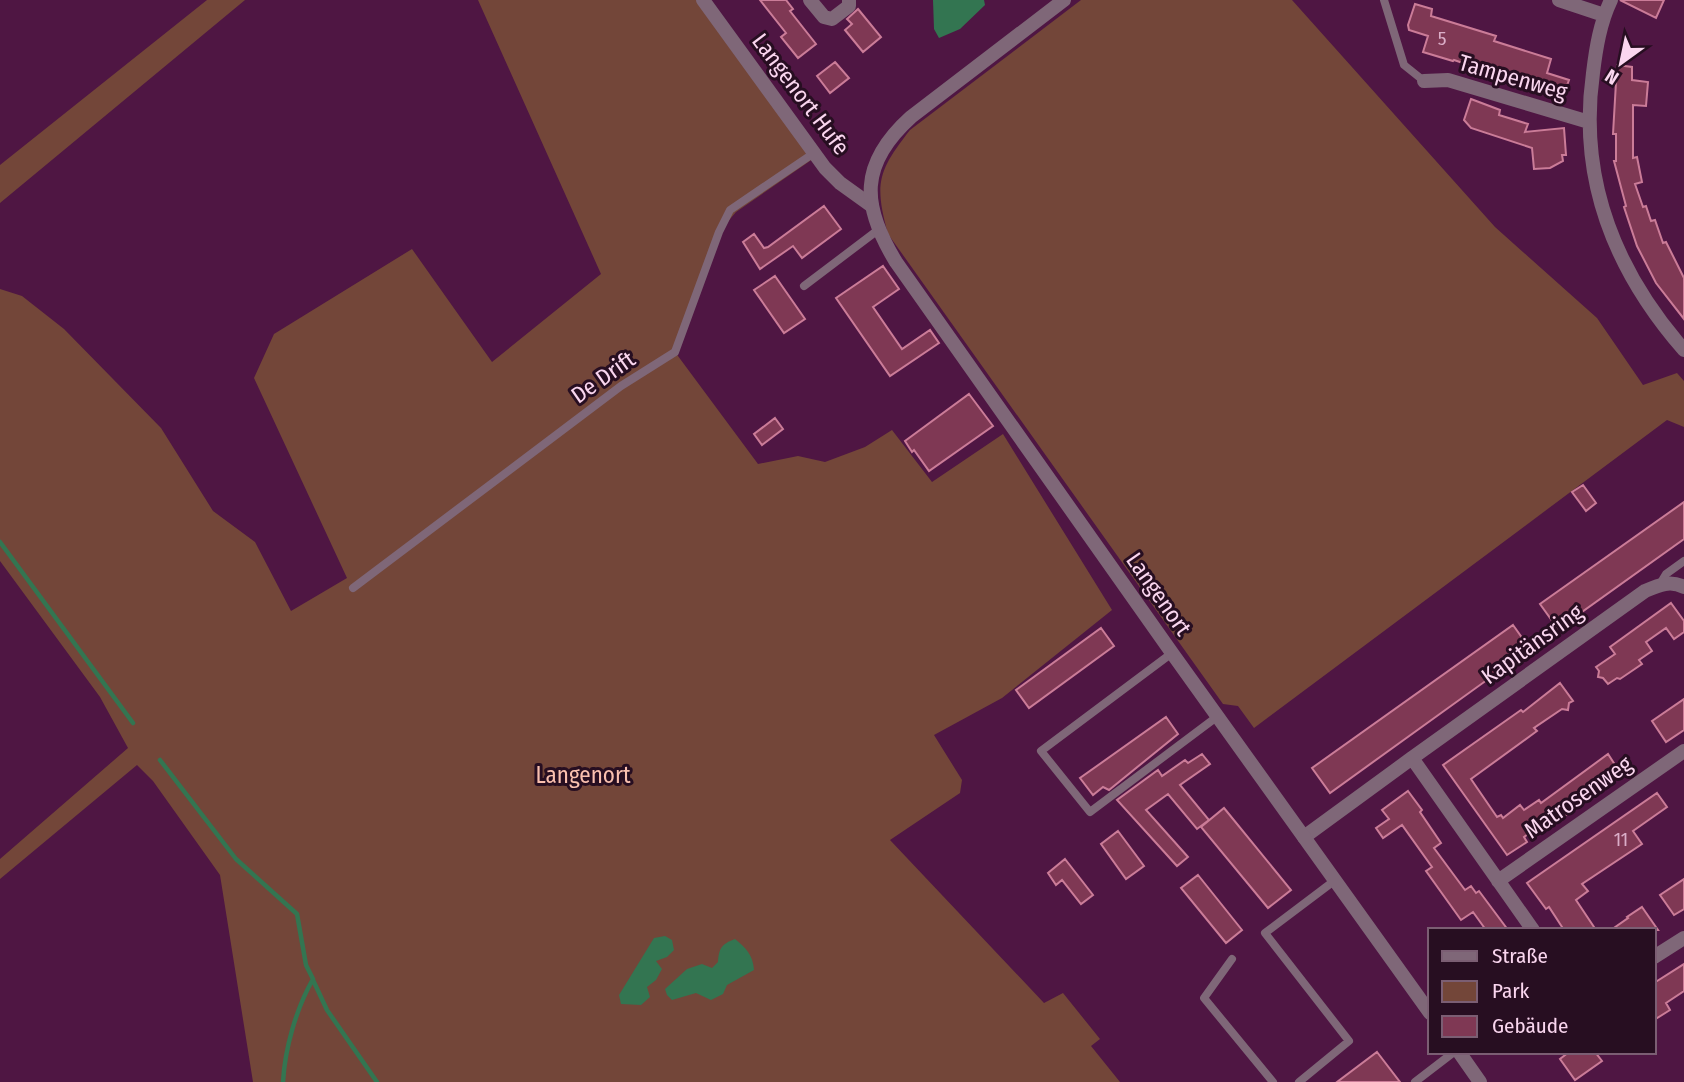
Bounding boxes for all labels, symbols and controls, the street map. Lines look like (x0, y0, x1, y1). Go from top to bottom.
house number: 5 (1438, 27, 1446, 50)
street label: Langenort Hufe (746, 28, 856, 160)
north arrow (1586, 28, 1656, 98)
street label: Tampenweg (1456, 48, 1571, 106)
text: N (1601, 64, 1623, 90)
street label: De Drift (566, 345, 641, 409)
street label: Langenort (1120, 547, 1198, 641)
street label: Kapitänsring (1476, 598, 1588, 690)
street label: Matrosenweg (1519, 750, 1637, 844)
park label: Langenort (536, 761, 631, 789)
house number: 11 (1614, 828, 1628, 851)
legend (1428, 928, 1656, 1054)
text: Straße (1492, 943, 1548, 969)
text: Park (1492, 978, 1530, 1004)
text: Gebäude (1492, 1013, 1568, 1039)

